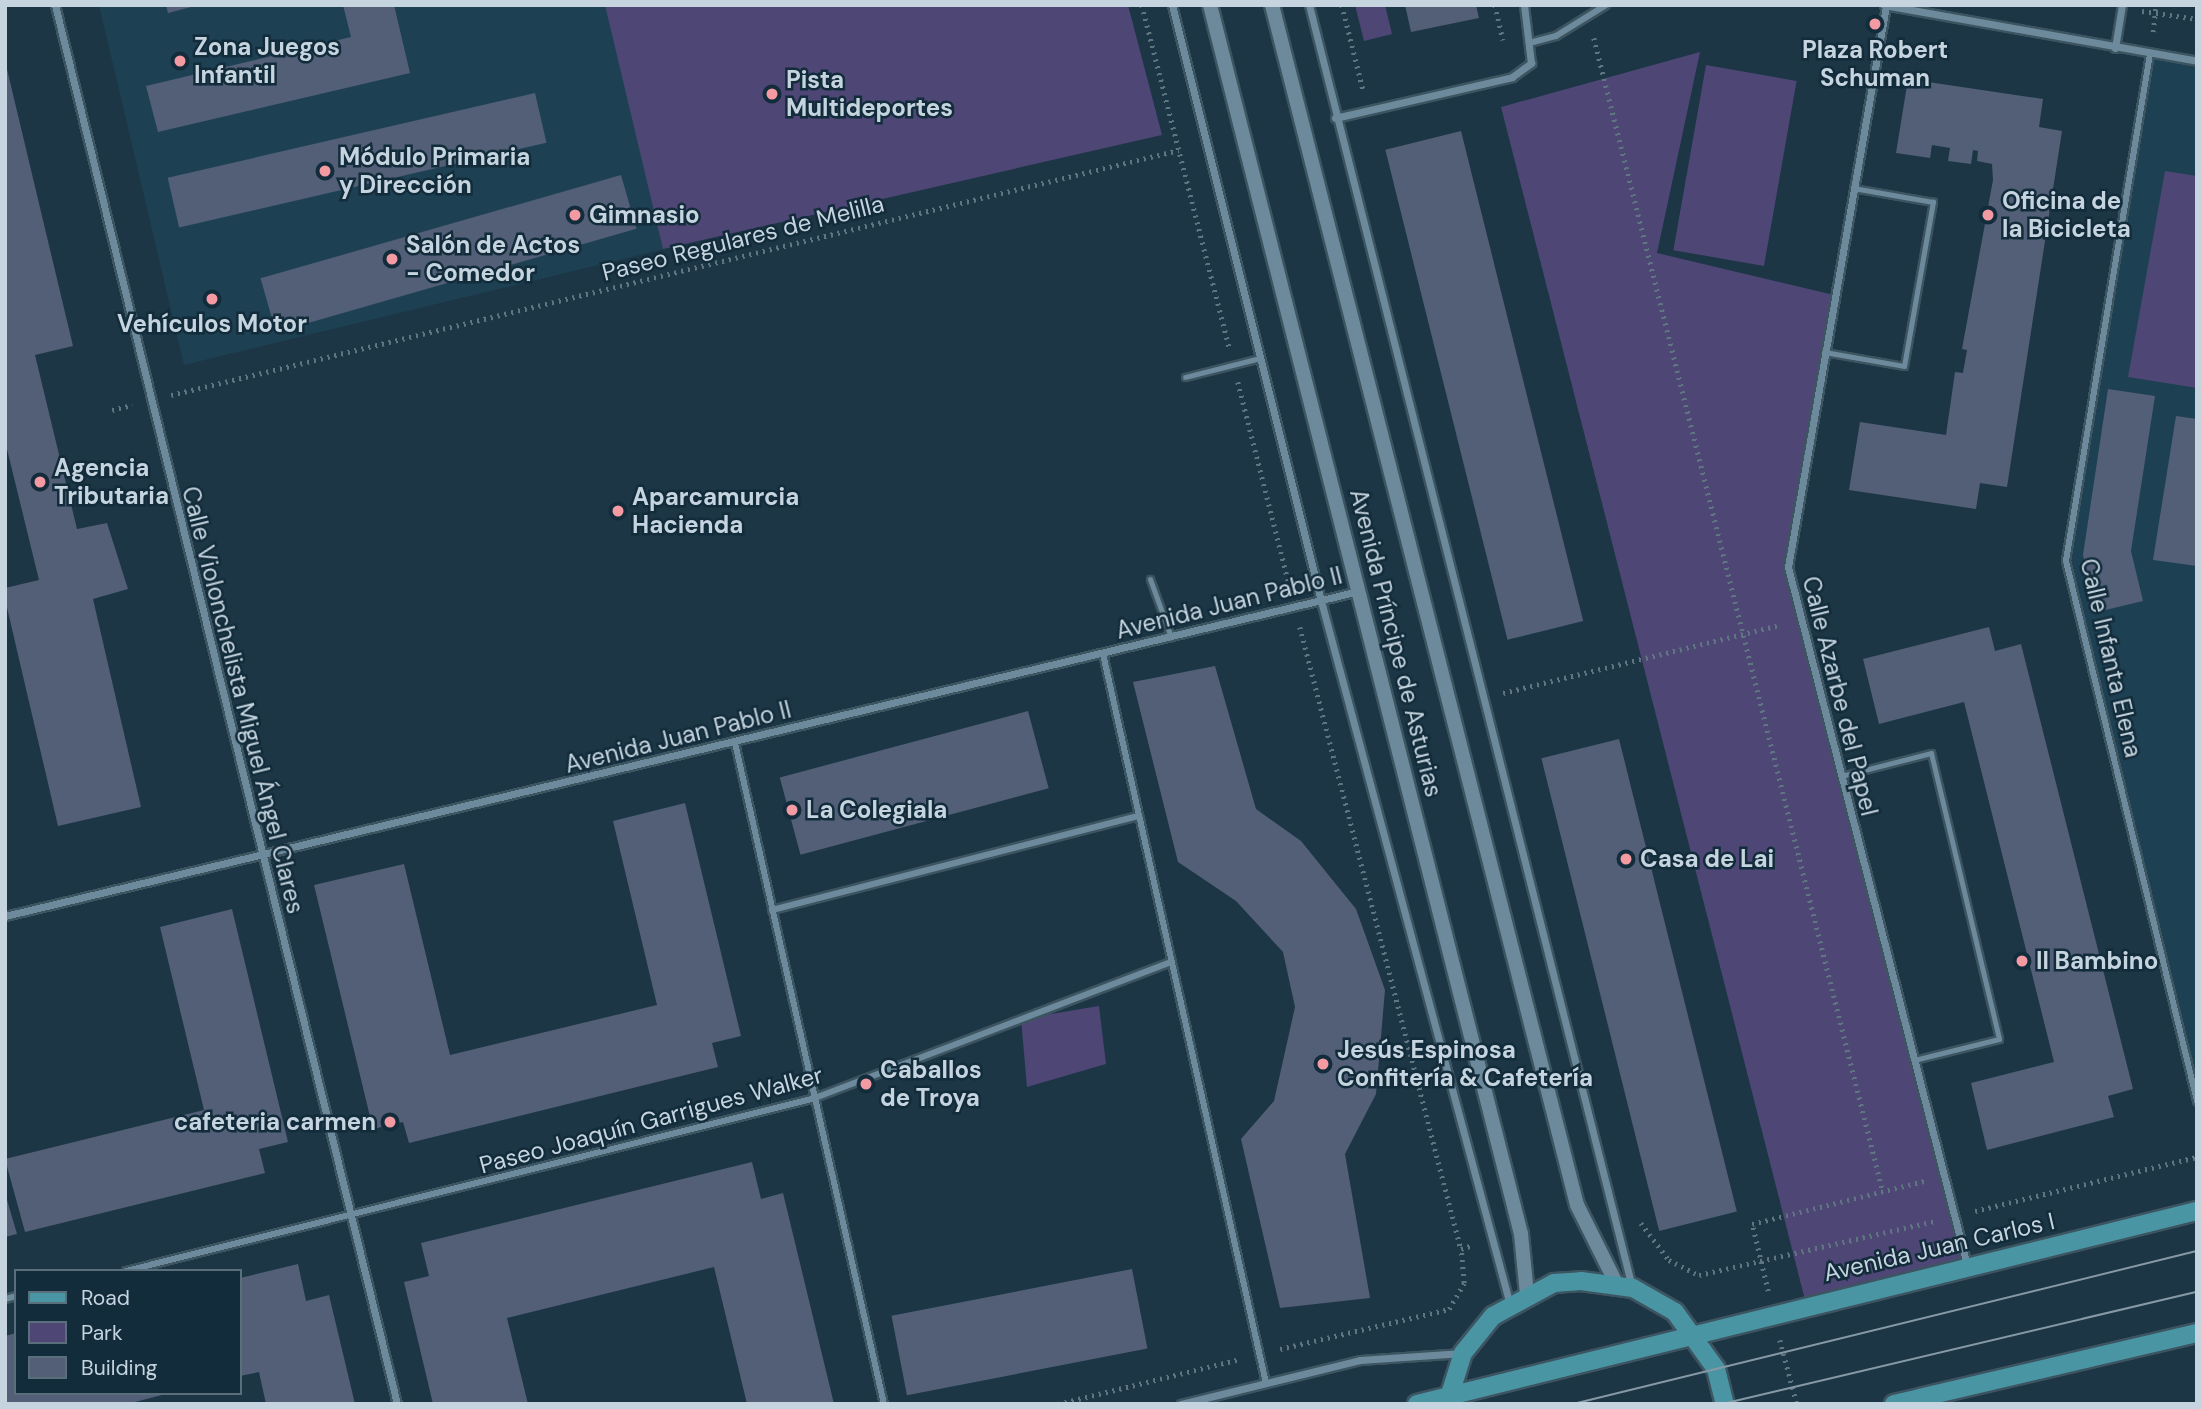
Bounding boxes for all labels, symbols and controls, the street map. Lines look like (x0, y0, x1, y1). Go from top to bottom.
marker: Plaza Robert Schuman (1867, 16, 1883, 32)
place label: Zona Juegos Infantil (194, 33, 340, 89)
place label: Plaza Robert Schuman (1802, 36, 1948, 92)
marker: Zona Juegos Infantil (172, 53, 188, 69)
place label: Pista Multideportes (786, 66, 953, 122)
marker: Pista Multideportes (764, 86, 780, 102)
place label: Módulo Primaria y Dirección (339, 143, 530, 199)
marker: Módulo Primaria y Dirección (317, 163, 333, 179)
place label: Oficina de la Bicicleta (2002, 187, 2131, 243)
street label: Paseo Regulares de Melilla (599, 189, 887, 287)
place label: Gimnasio (589, 201, 700, 229)
marker: Gimnasio (567, 207, 583, 223)
marker: Oficina de la Bicicleta (1980, 207, 1996, 223)
place label: Salón de Actos - Comedor (406, 231, 580, 287)
marker: Salón de Actos - Comedor (384, 251, 400, 267)
marker: Vehículos Motor (204, 291, 220, 307)
place label: Vehículos Motor (117, 310, 307, 338)
place label: Agencia Tributaria (54, 454, 169, 510)
marker: Agencia Tributaria (32, 474, 48, 490)
street label: Calle Violonchelista Miguel Ángel Clares (176, 483, 310, 917)
place label: Aparcamurcia Hacienda (632, 483, 799, 539)
street label: Avenida Príncipe de Asturias (1344, 486, 1448, 800)
marker: Aparcamurcia Hacienda (610, 503, 626, 519)
street label: Calle Infanta Elena (2074, 556, 2148, 760)
street label: Avenida Juan Pablo II (1113, 561, 1345, 645)
street label: Calle Azarbe del Papel (1796, 573, 1884, 819)
street label: Avenida Juan Pablo II (562, 695, 794, 779)
place label: La Colegiala (806, 796, 947, 824)
marker: La Colegiala (784, 802, 800, 818)
place label: Casa de Lai (1640, 845, 1774, 873)
marker: Casa de Lai (1618, 851, 1634, 867)
place label: Il Bambino (2036, 947, 2158, 975)
marker: Il Bambino (2014, 953, 2030, 969)
place label: Jesús Espinosa Confitería & Cafetería (1337, 1036, 1593, 1092)
place label: Caballos de Troya (880, 1056, 982, 1112)
marker: Jesús Espinosa Confitería & Cafetería (1315, 1056, 1331, 1072)
street label: Paseo Joaquín Garrigues Walker (476, 1060, 826, 1180)
marker: Caballos de Troya (858, 1076, 874, 1092)
place label: cafeteria carmen (174, 1108, 376, 1136)
marker: cafeteria carmen (382, 1114, 398, 1130)
street label: Avenida Juan Carlos I (1821, 1206, 2057, 1288)
legend (14, 1269, 242, 1395)
text: Road (81, 1284, 130, 1312)
text: Park (81, 1319, 122, 1347)
text: Building (81, 1354, 157, 1382)

